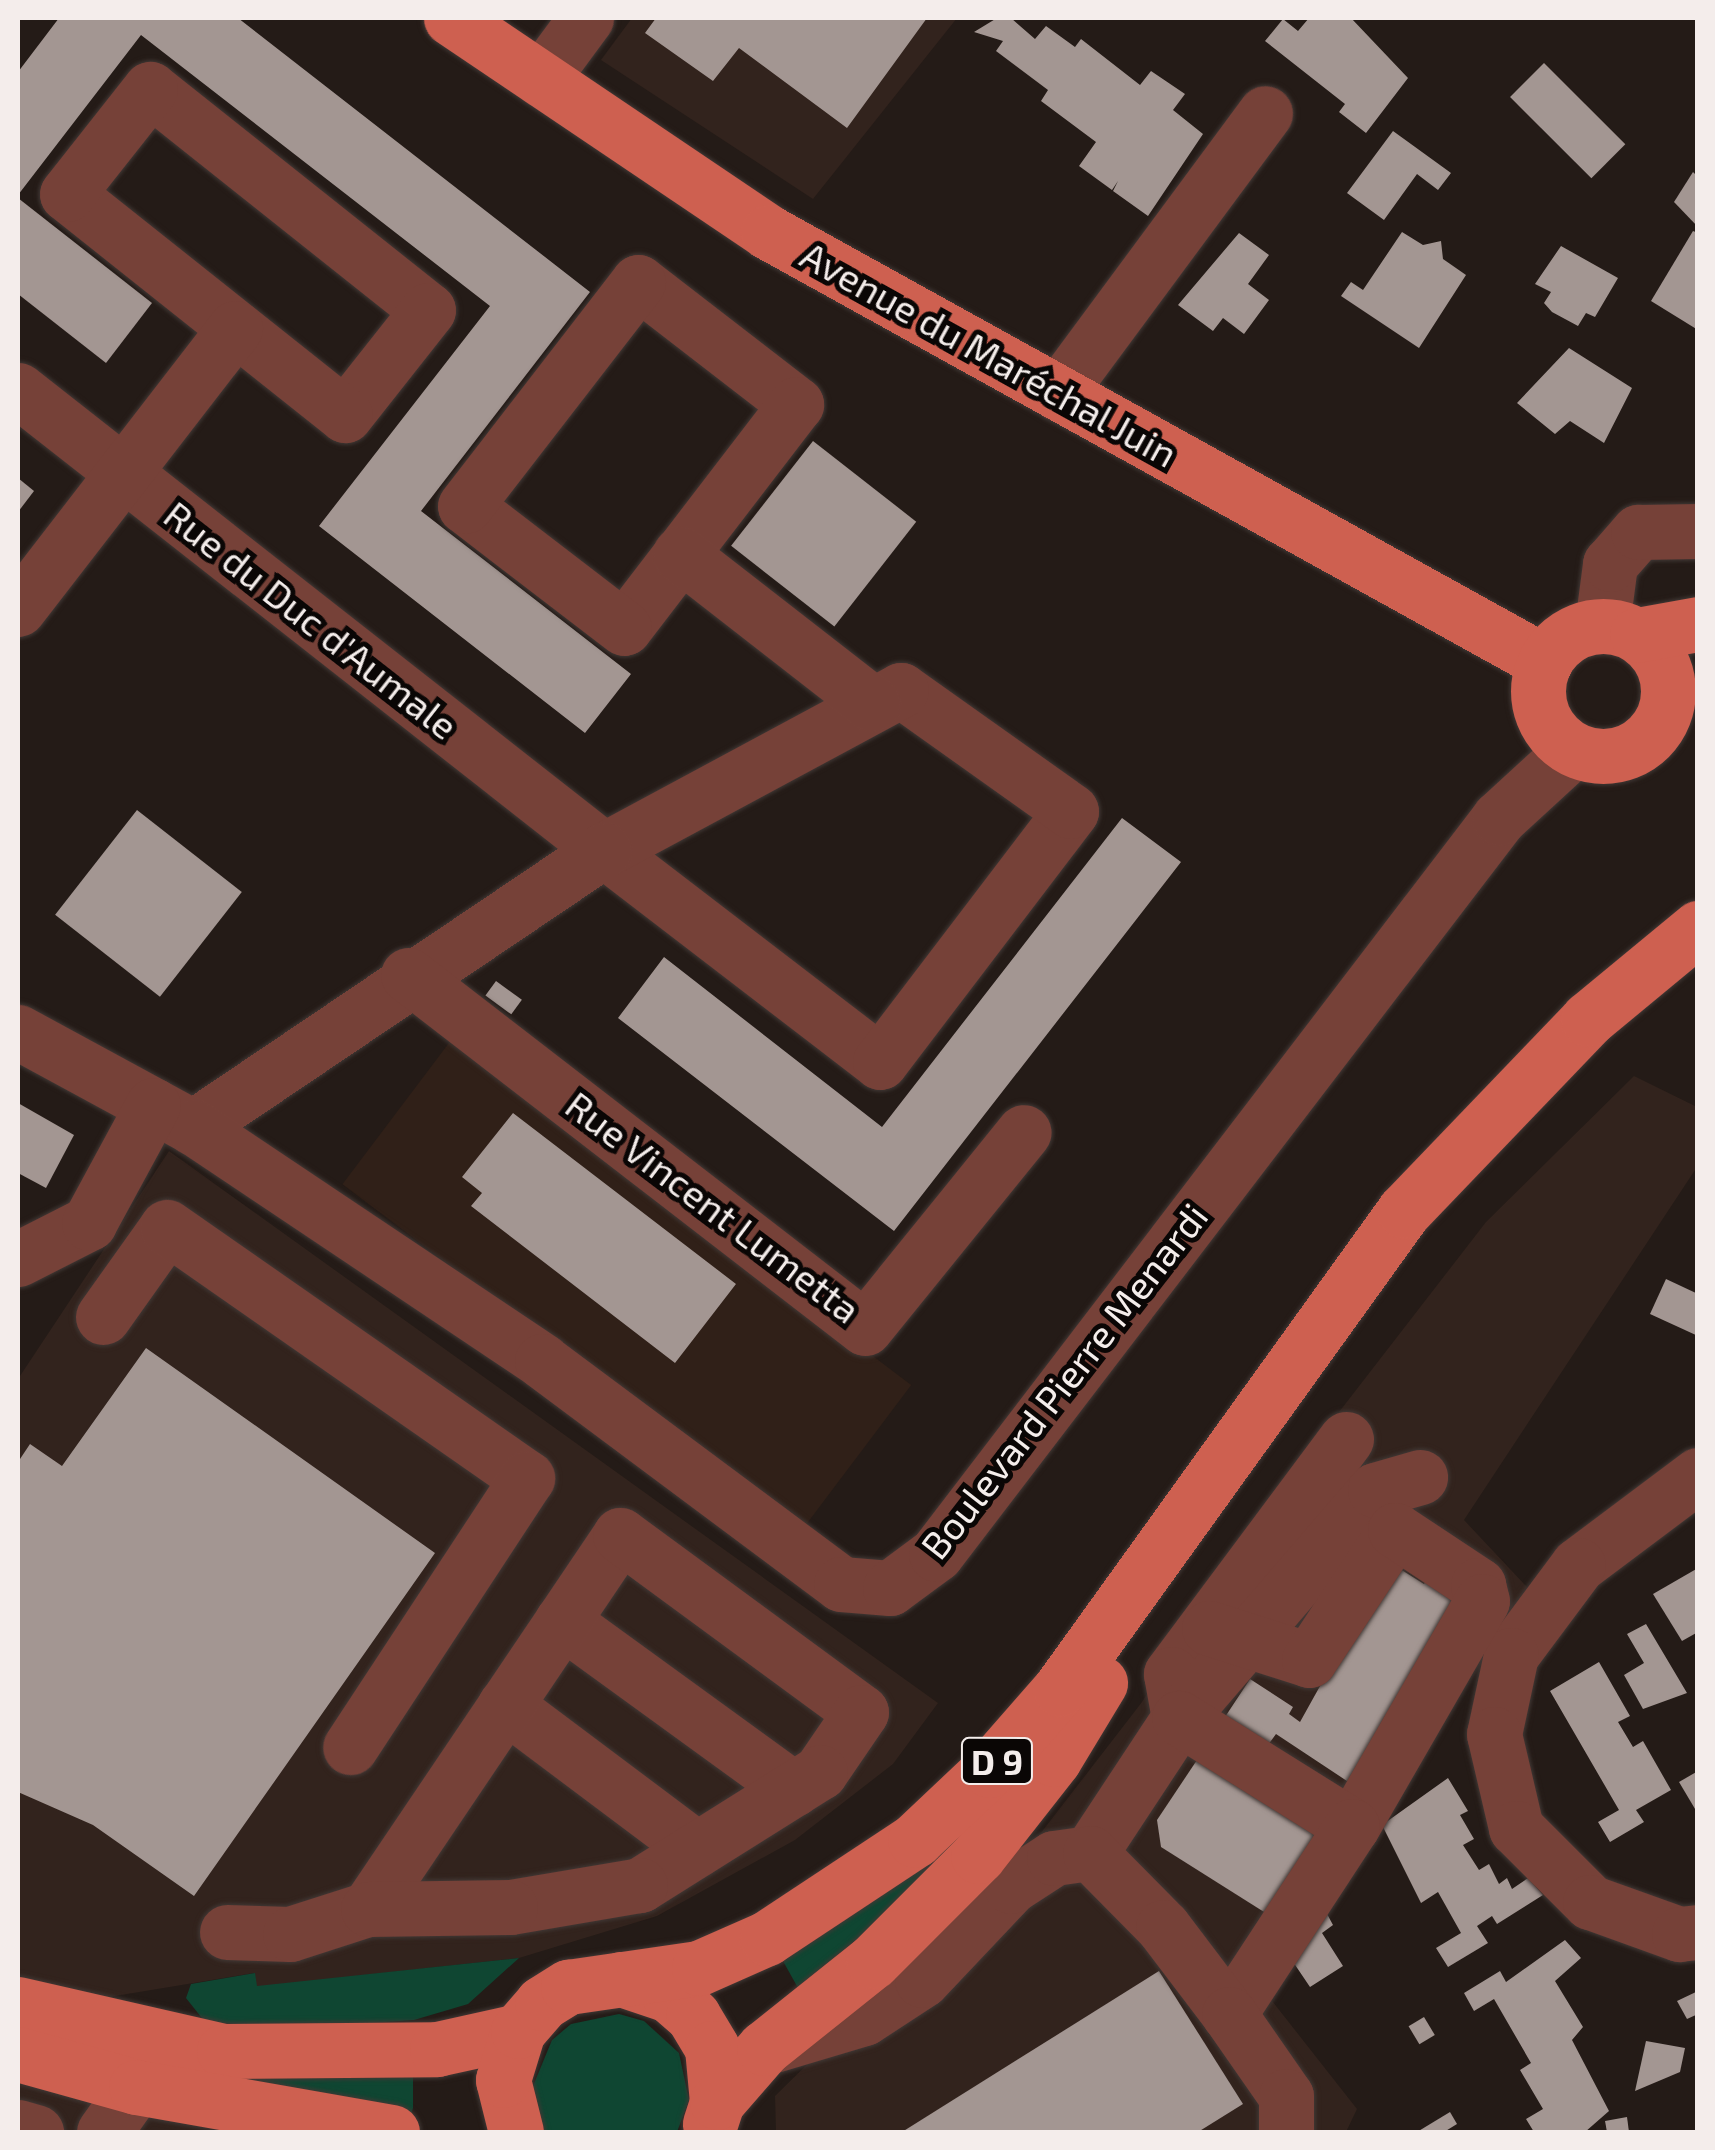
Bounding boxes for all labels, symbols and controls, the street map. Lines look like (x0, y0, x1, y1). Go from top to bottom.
street label: Avenue du Maréchal Juin (792, 231, 1186, 477)
street label: Rue du Duc d'Aumale (155, 491, 467, 749)
street label: Rue Vincent Lumetta (557, 1081, 869, 1333)
street label: Boulevard Pierre Menardi (911, 1194, 1217, 1568)
road number: D 9 (960, 1731, 1034, 1791)

